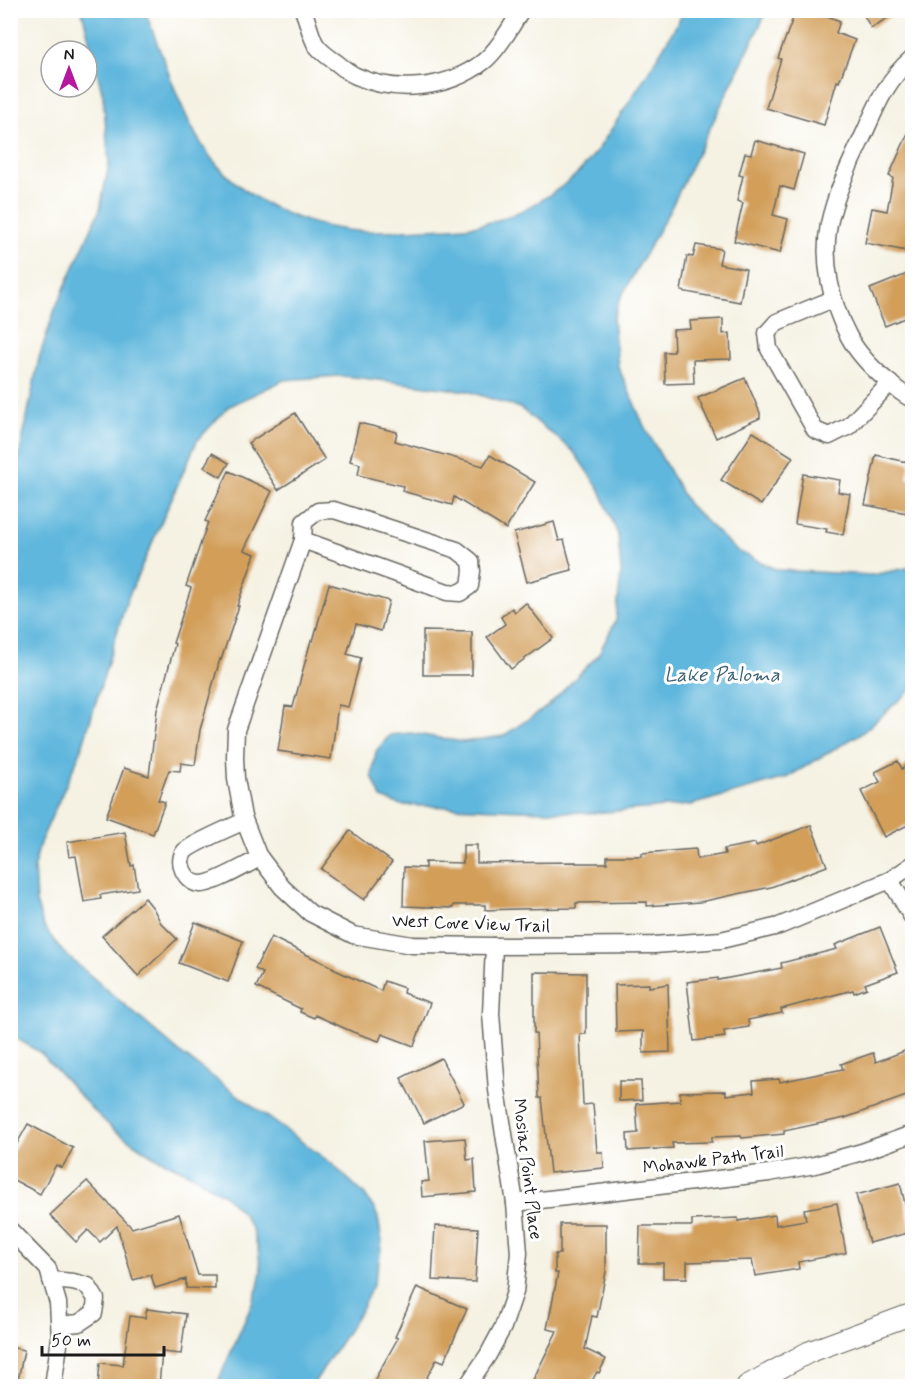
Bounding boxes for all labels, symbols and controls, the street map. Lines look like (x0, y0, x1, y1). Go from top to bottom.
north arrow (39, 39, 99, 99)
text: N (64, 45, 74, 66)
water label: Lake Paloma (664, 662, 780, 689)
street label: West Cove View Trail (391, 909, 550, 939)
street label: Mosiac Point Place (506, 1097, 548, 1241)
street label: Mohawk Path Trail (641, 1139, 785, 1181)
scale bar (42, 1319, 164, 1357)
text: 50 m (51, 1329, 91, 1353)

